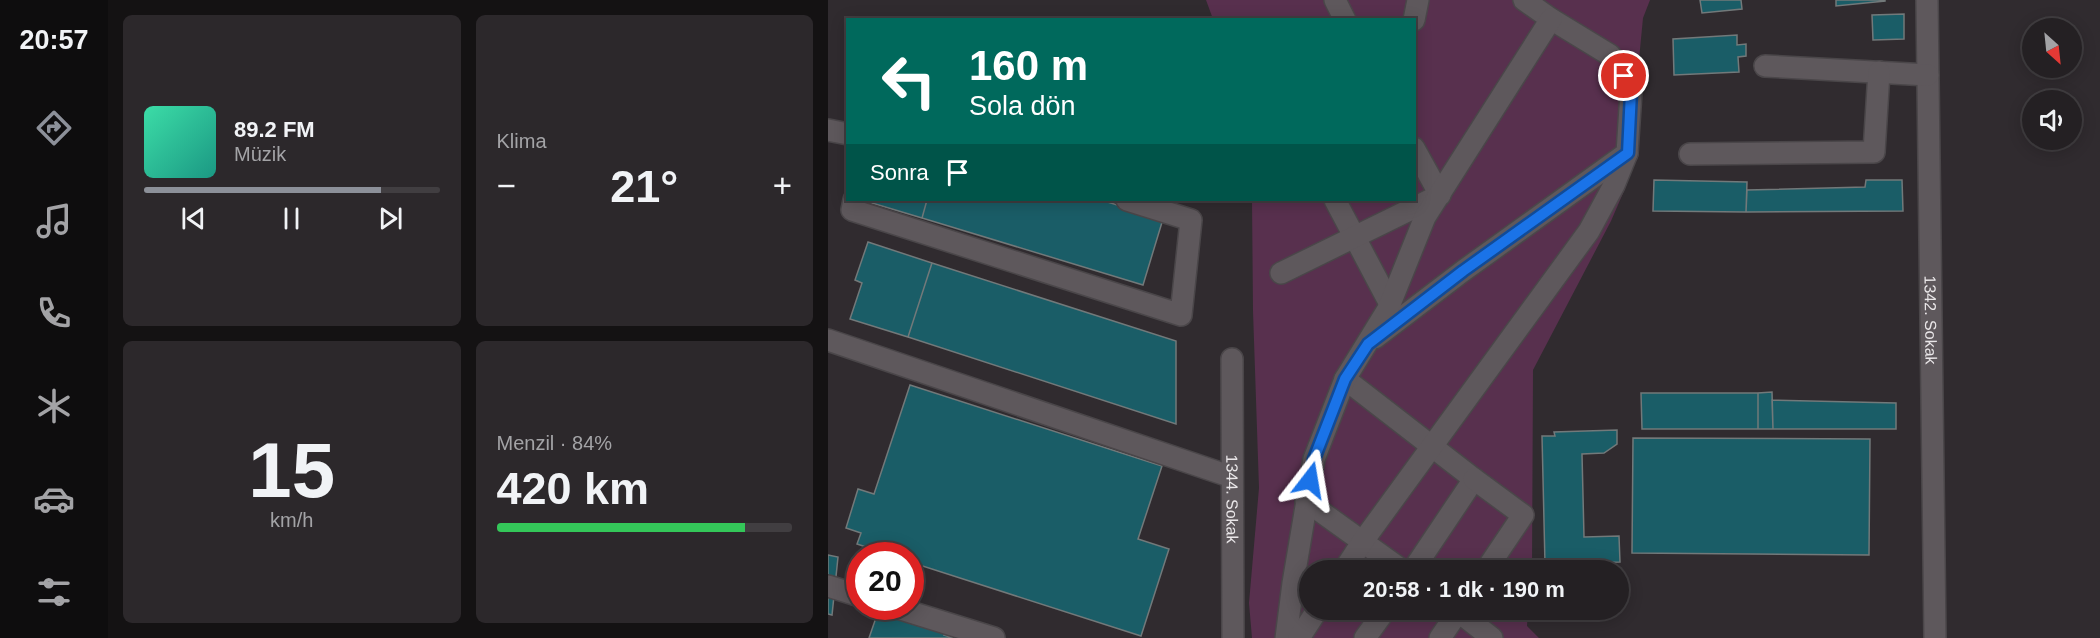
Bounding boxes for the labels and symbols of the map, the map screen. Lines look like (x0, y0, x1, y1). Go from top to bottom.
north arrow (2022, 18, 2082, 78)
pin (1598, 50, 1649, 101)
street label: 1342. Sokak (1922, 275, 1940, 366)
position arrow (1278, 448, 1342, 512)
street label: 1344. Sokak (1224, 454, 1241, 545)
speed limit sign: 20 (846, 542, 924, 620)

